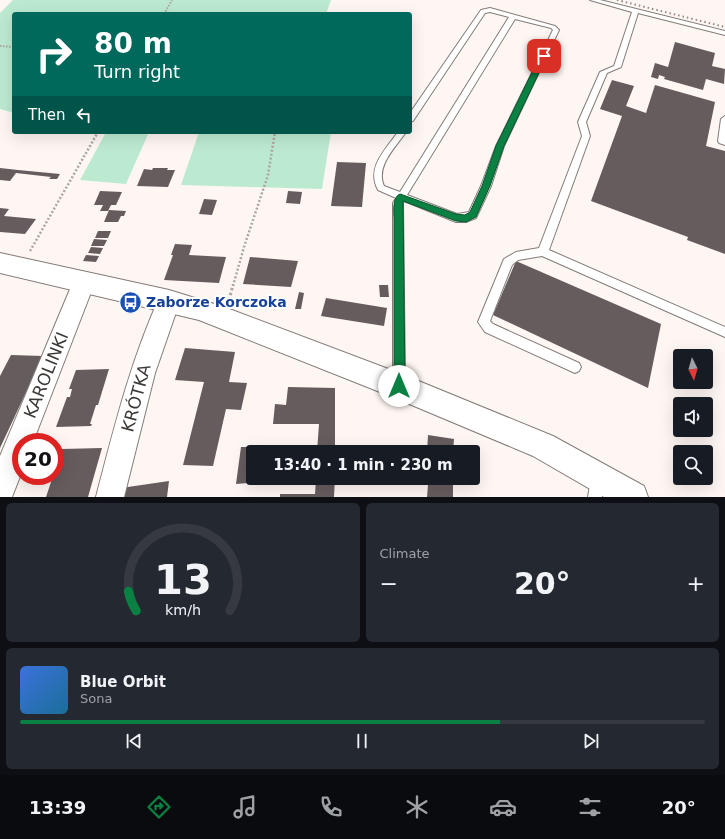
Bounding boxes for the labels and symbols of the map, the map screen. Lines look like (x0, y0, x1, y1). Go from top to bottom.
pin (527, 39, 561, 73)
bus stop icon: Zaborze Korczoka (118, 289, 144, 315)
place label: Zaborze Korczoka (146, 294, 287, 310)
street label: KAROLINKI (20, 329, 72, 421)
north arrow (673, 349, 713, 389)
street label: KRÓTKA (116, 361, 155, 434)
position arrow (378, 365, 420, 407)
speed limit sign: 20 (12, 433, 64, 485)

